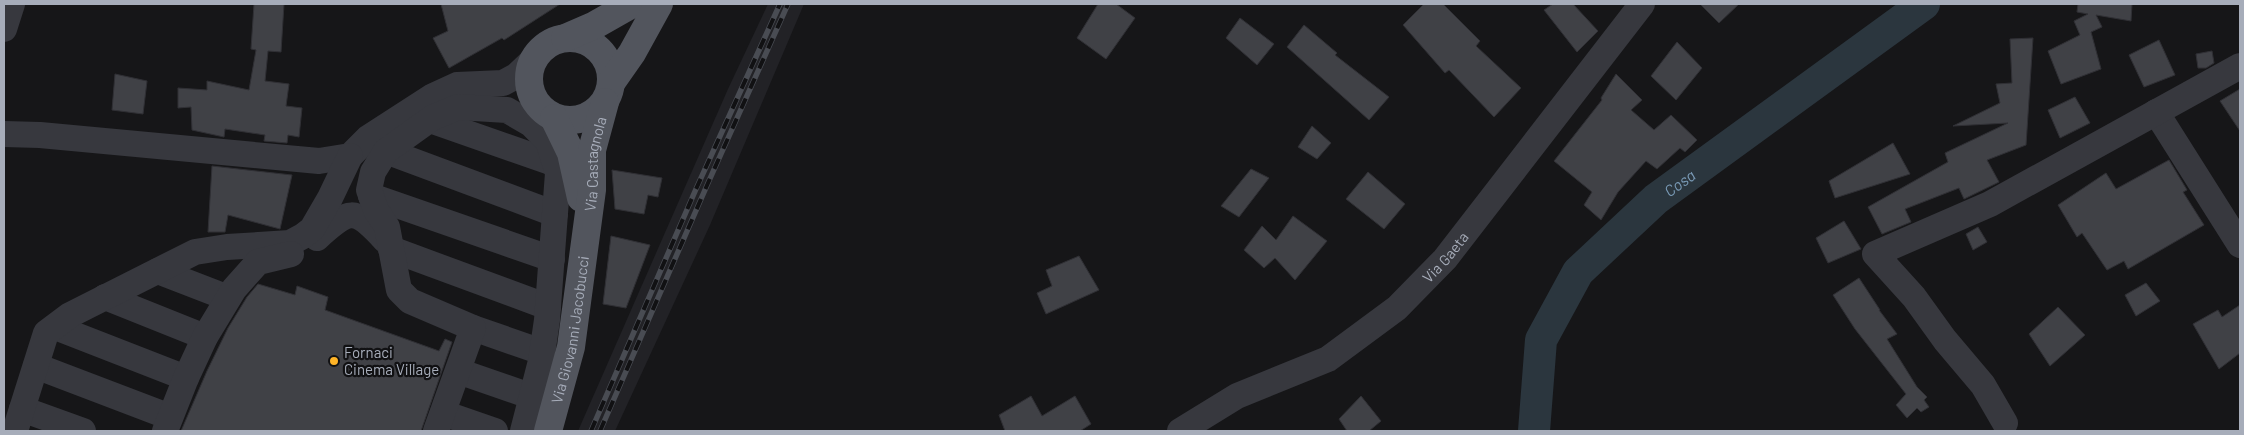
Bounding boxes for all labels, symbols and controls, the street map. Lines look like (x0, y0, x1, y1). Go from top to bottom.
street label: Via Castagnola (580, 114, 610, 212)
water label: Cosa (1660, 165, 1698, 200)
street label: Via Gaeta (1418, 228, 1472, 286)
street label: Via Giovanni Jacobucci (547, 255, 592, 405)
place label: Fornaci Cinema Village (344, 343, 439, 378)
marker: Fornaci Cinema Village (328, 355, 340, 367)

